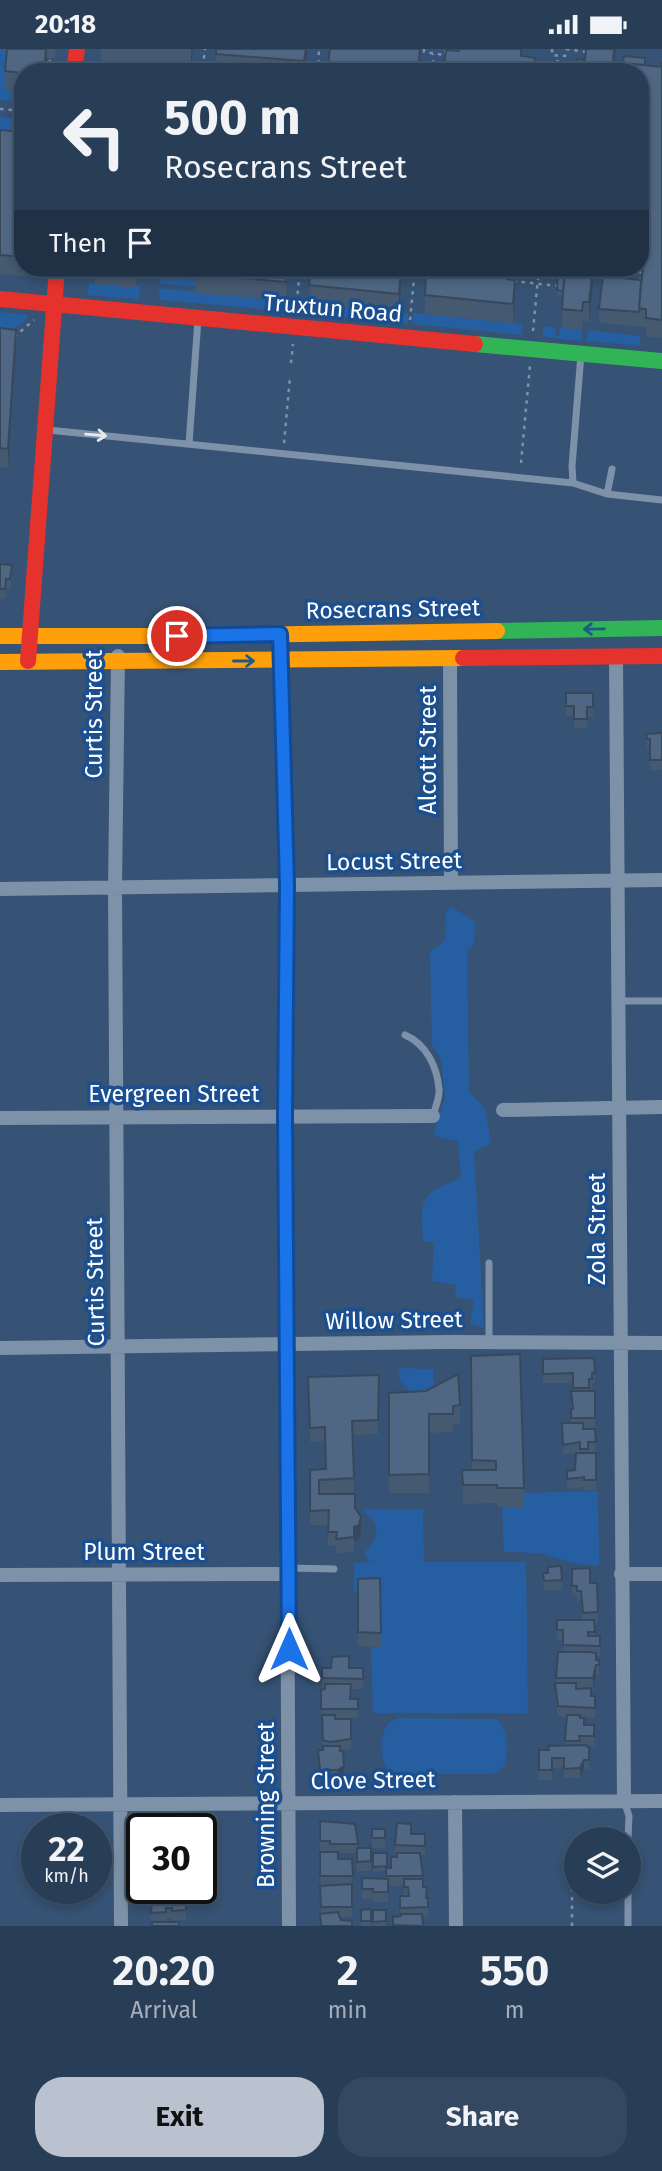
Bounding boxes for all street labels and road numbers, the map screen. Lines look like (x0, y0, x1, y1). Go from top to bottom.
street label: Truxtun Road (263, 288, 403, 328)
street label: Rosecrans Street (305, 593, 481, 625)
street label: Curtis Street (80, 649, 108, 778)
street label: Alcott Street (414, 685, 442, 814)
street label: Locust Street (326, 846, 463, 876)
street label: Evergreen Street (88, 1080, 260, 1108)
street label: Zola Street (583, 1172, 611, 1285)
street label: Curtis Street (80, 1217, 110, 1347)
street label: Willow Street (325, 1305, 464, 1335)
street label: Plum Street (83, 1538, 205, 1566)
street label: Browning Street (252, 1721, 280, 1888)
street label: Clove Street (310, 1765, 436, 1795)

